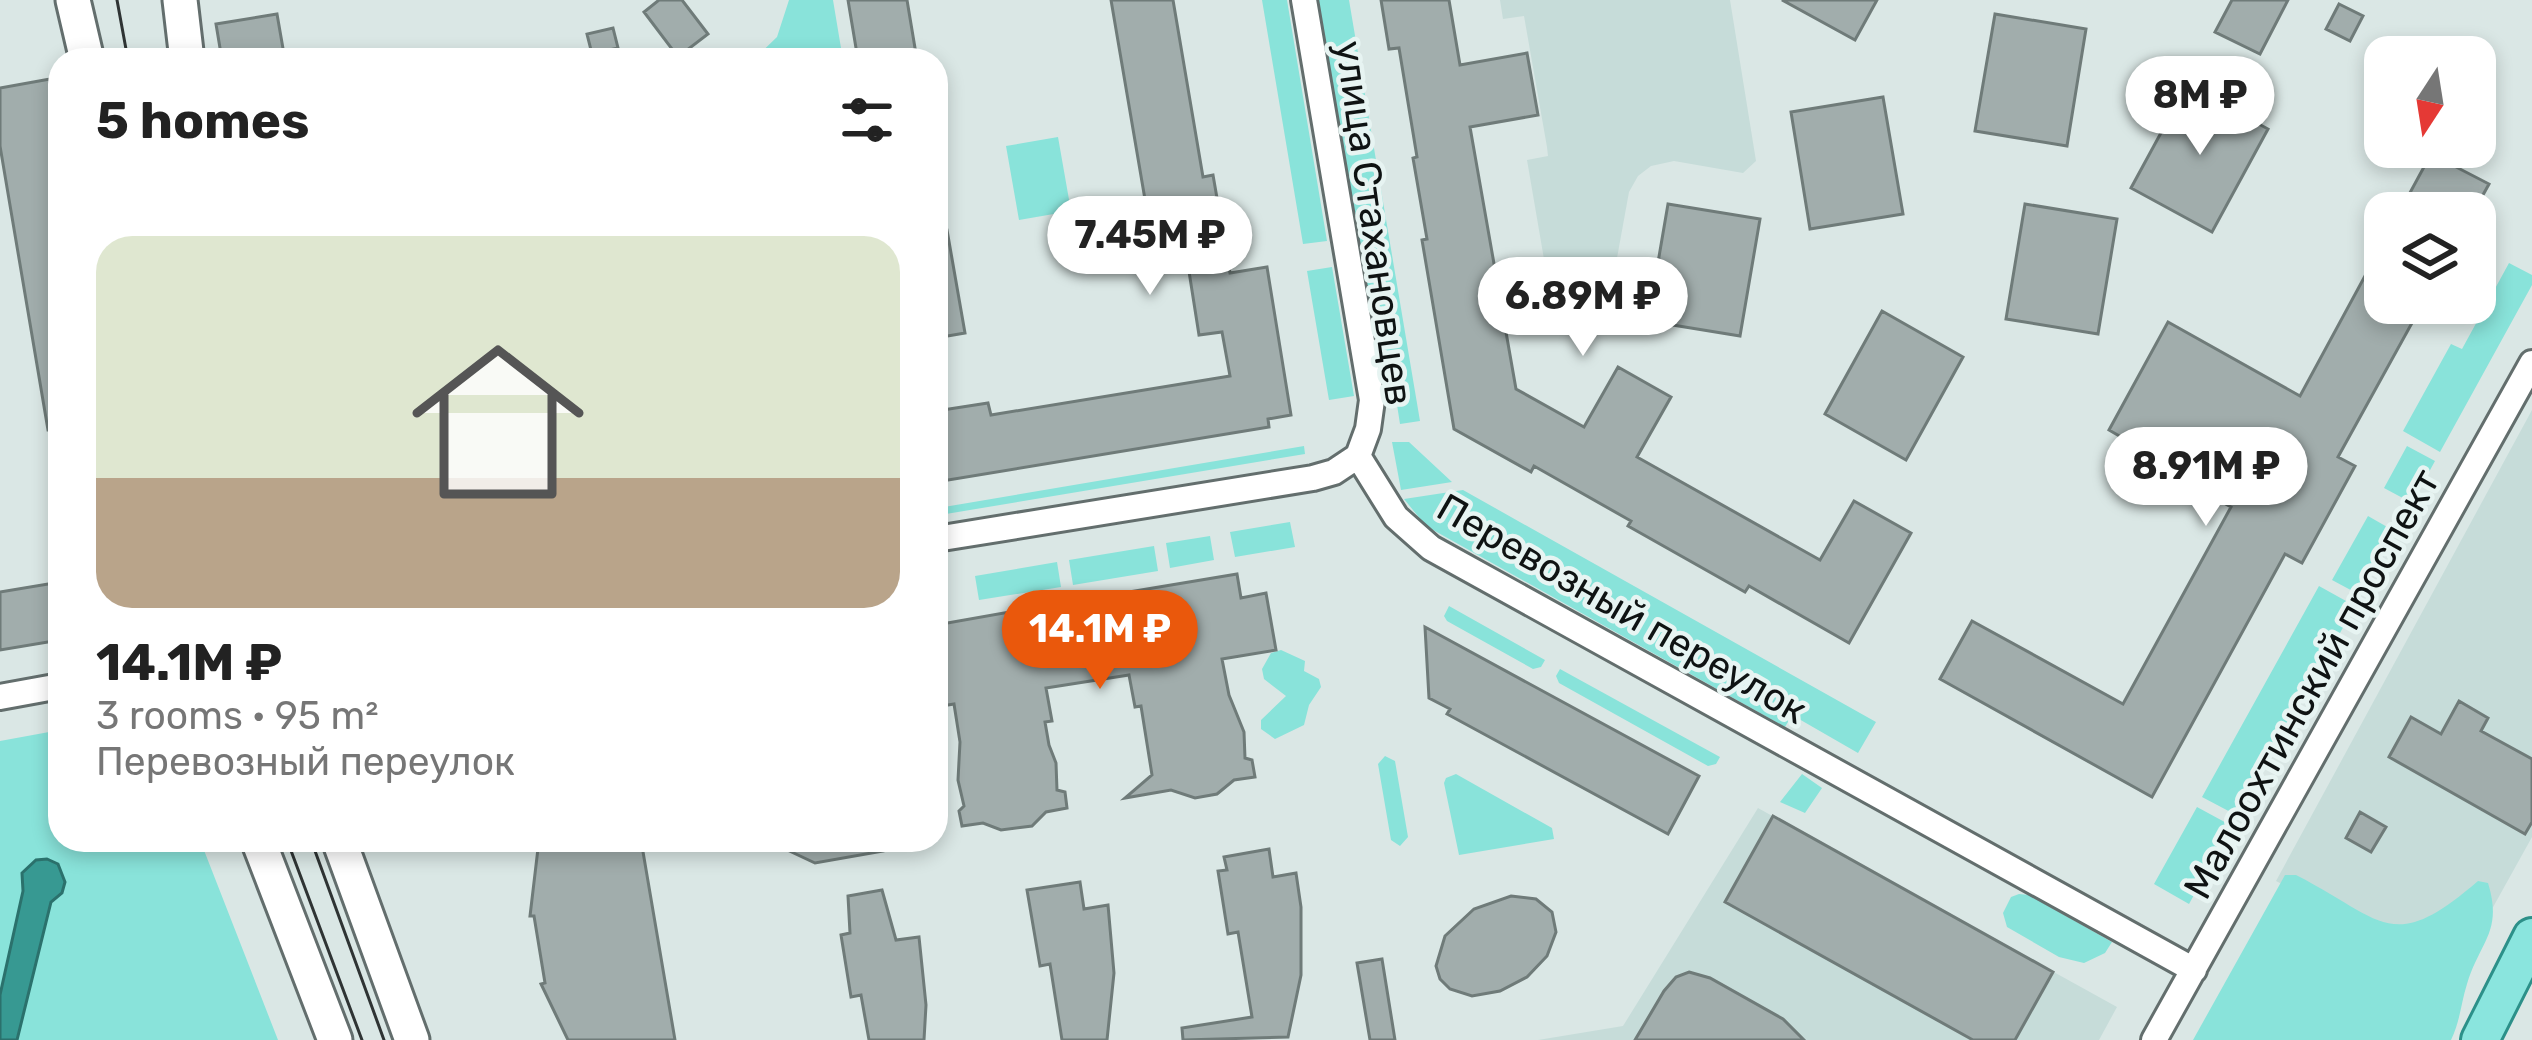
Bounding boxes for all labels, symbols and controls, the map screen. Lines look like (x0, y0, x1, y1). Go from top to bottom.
north arrow (2364, 36, 2496, 168)
map controls (2364, 36, 2496, 324)
street label: улица Стахановцев (1326, 38, 1422, 408)
pin: 8M ₽ (2129, 56, 2271, 158)
text: 8M ₽ (2152, 72, 2248, 118)
icon: filters (834, 87, 900, 153)
text: 5 homes (96, 90, 309, 151)
button: layers (2364, 192, 2496, 324)
pin: 7.45M ₽ (1039, 196, 1261, 298)
text: 7.45M ₽ (1074, 212, 1226, 258)
pin: 6.89M ₽ (1472, 257, 1694, 359)
text: 6.89M ₽ (1505, 273, 1661, 319)
icon: home (390, 314, 606, 530)
pin: 8.91M ₽ (2095, 427, 2317, 529)
text: 8.91M ₽ (2132, 443, 2280, 489)
street label: Малоохтинский проспект (2175, 461, 2449, 907)
street label: Перевозный переулок (1429, 484, 1815, 734)
pin: 14.1M ₽ (989, 590, 1211, 692)
text: 14.1M ₽ (1029, 606, 1171, 652)
text: 14.1M ₽ (96, 632, 282, 693)
text: 3 rooms · 95 m² (96, 693, 379, 739)
text: Перевозный переулок (96, 739, 515, 785)

